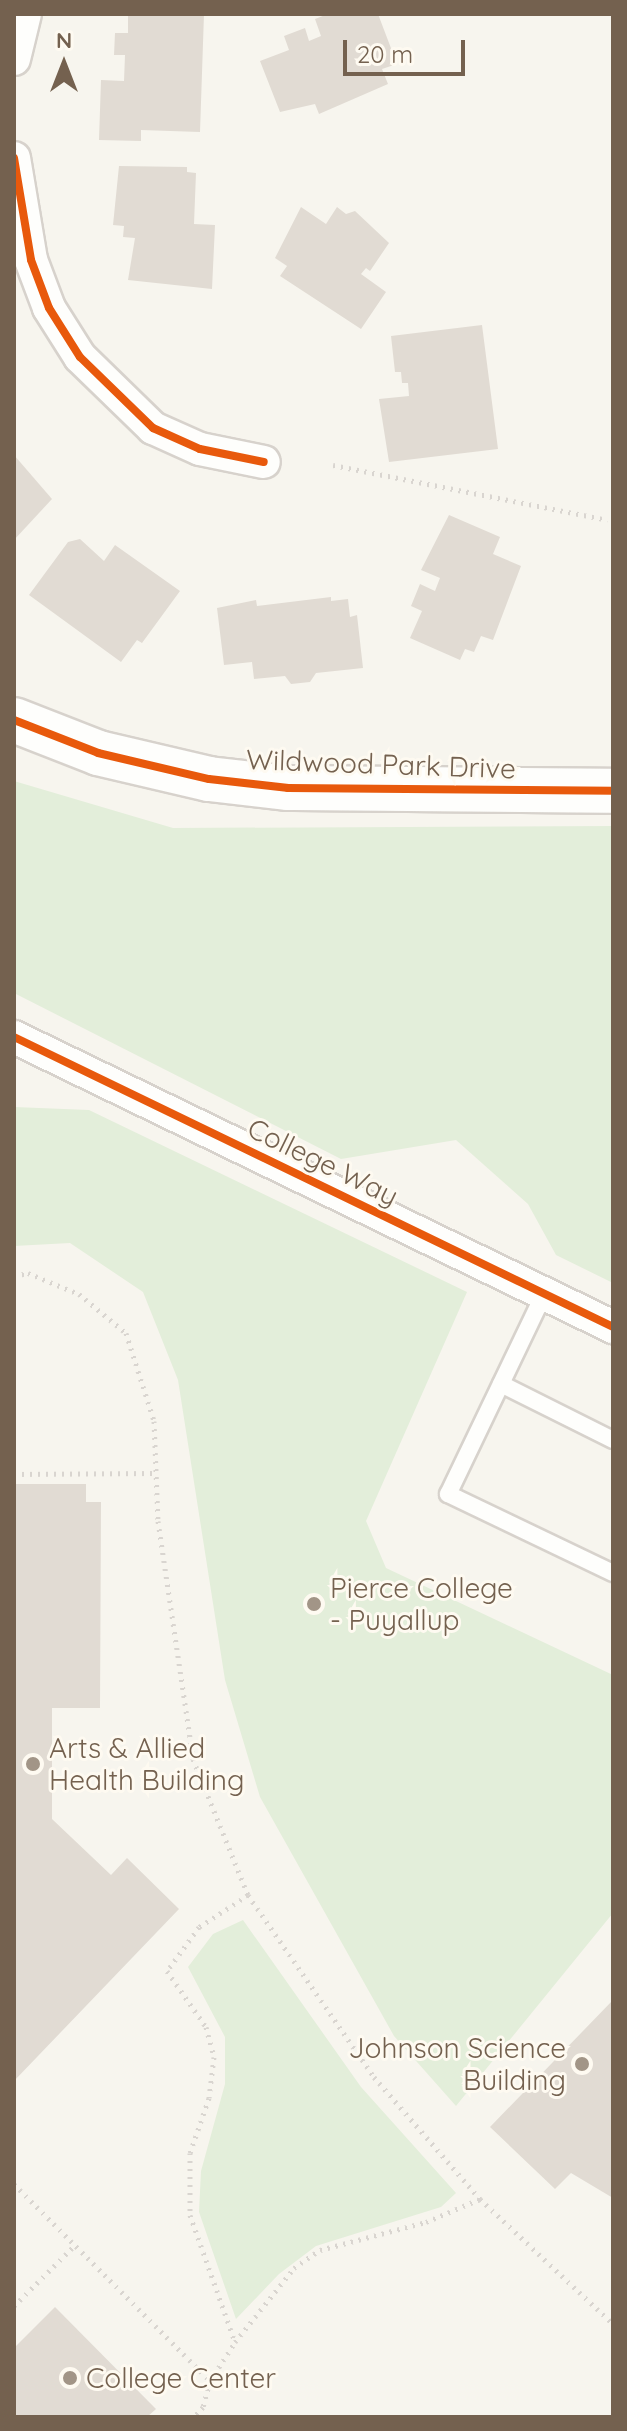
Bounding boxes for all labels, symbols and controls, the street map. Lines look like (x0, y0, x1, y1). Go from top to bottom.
north arrow (24, 24, 104, 104)
scale bar (347, 24, 469, 74)
text: N (56, 26, 72, 54)
text: 20 m (357, 39, 413, 69)
street label: Wildwood Park Drive (246, 742, 516, 786)
street label: College Way (242, 1111, 404, 1213)
place label: Pierce College - Puyallup (330, 1571, 513, 1637)
marker: Pierce College - Puyallup (305, 1595, 323, 1613)
place label: Arts & Allied Health Building (49, 1731, 244, 1797)
marker: Arts & Allied Health Building (24, 1755, 42, 1773)
place label: Johnson Science Building (349, 2031, 566, 2097)
marker: Johnson Science Building (573, 2055, 591, 2073)
place label: College Center (86, 2361, 276, 2395)
marker: College Center (61, 2369, 79, 2387)

